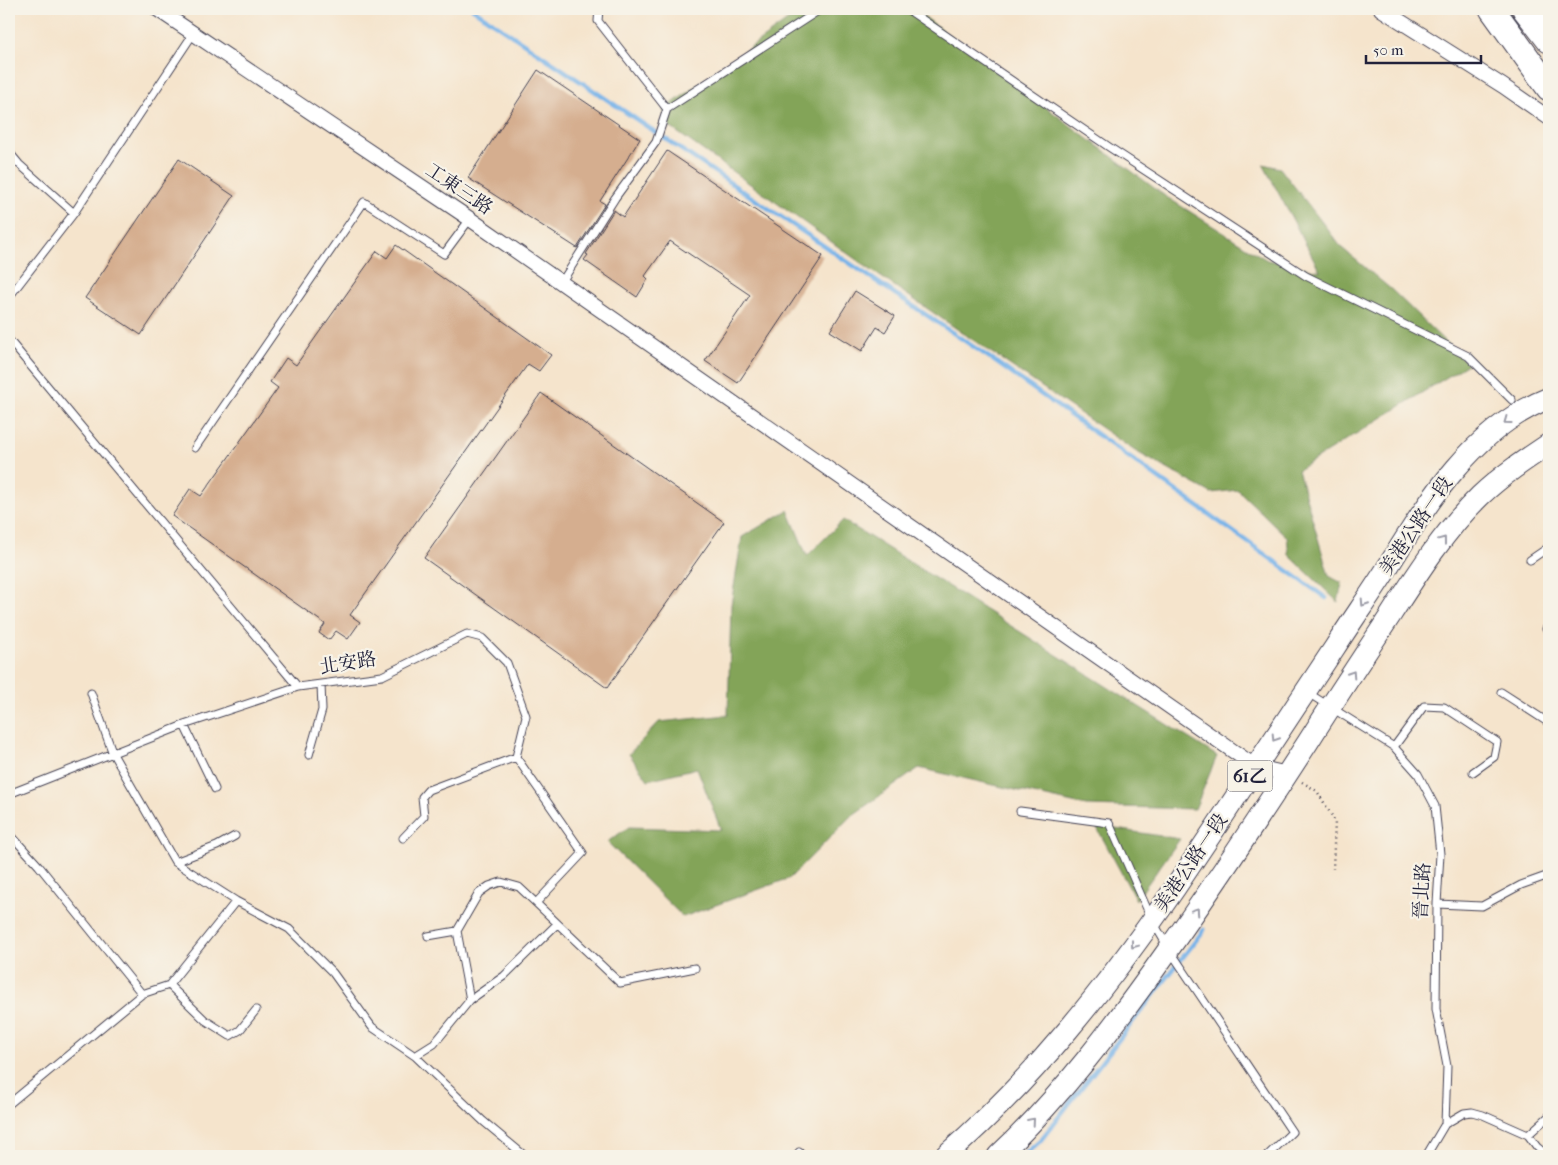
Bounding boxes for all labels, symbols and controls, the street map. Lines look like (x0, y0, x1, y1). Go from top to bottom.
scale bar (1366, 32, 1480, 64)
text: 50 m (1373, 41, 1404, 59)
street label: 工東三路 (421, 159, 497, 219)
one-way arrow (1504, 416, 1513, 424)
street label: 美港公路一段 (1375, 473, 1457, 579)
one-way arrow (1437, 536, 1446, 545)
one-way arrow (1361, 597, 1370, 606)
street label: 北安路 (318, 648, 378, 678)
one-way arrow (1346, 670, 1355, 680)
one-way arrow (1271, 733, 1281, 742)
road number: 61乙 (1228, 760, 1272, 791)
street label: 美港公路一段 (1150, 810, 1232, 916)
street label: 晉北路 (1410, 862, 1434, 920)
one-way arrow (1190, 907, 1199, 916)
one-way arrow (1131, 939, 1139, 948)
one-way arrow (1026, 1118, 1035, 1127)

